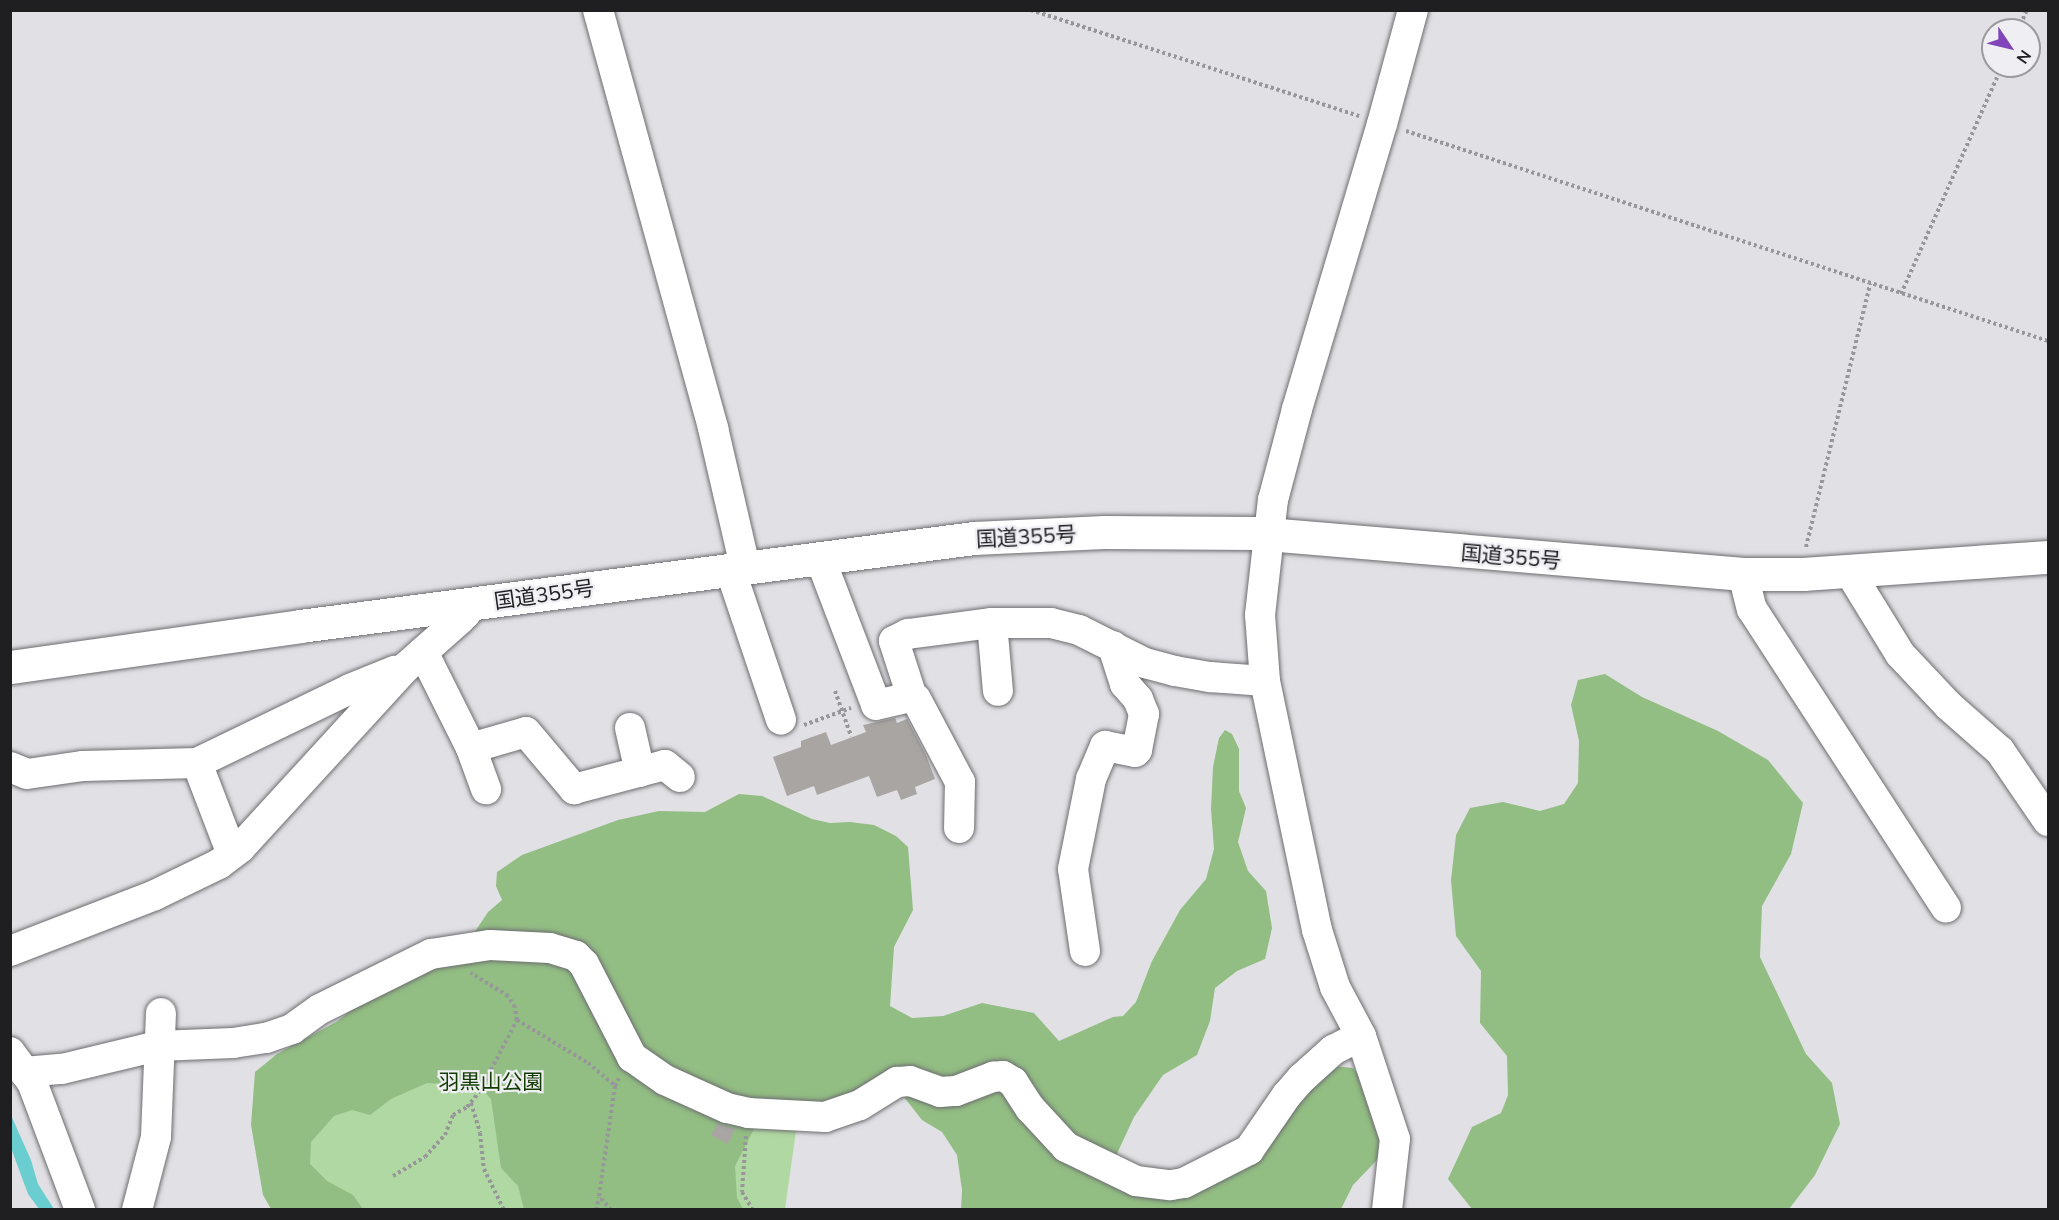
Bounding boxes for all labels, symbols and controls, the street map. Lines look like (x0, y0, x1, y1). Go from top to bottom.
north arrow (1981, 18, 2041, 78)
text: N (2012, 46, 2036, 68)
street label: 国道355号 (975, 521, 1077, 551)
street label: 国道355号 (1460, 539, 1562, 573)
street label: 国道355号 (492, 575, 596, 613)
park label: 羽黒山公園 (439, 1068, 543, 1094)

